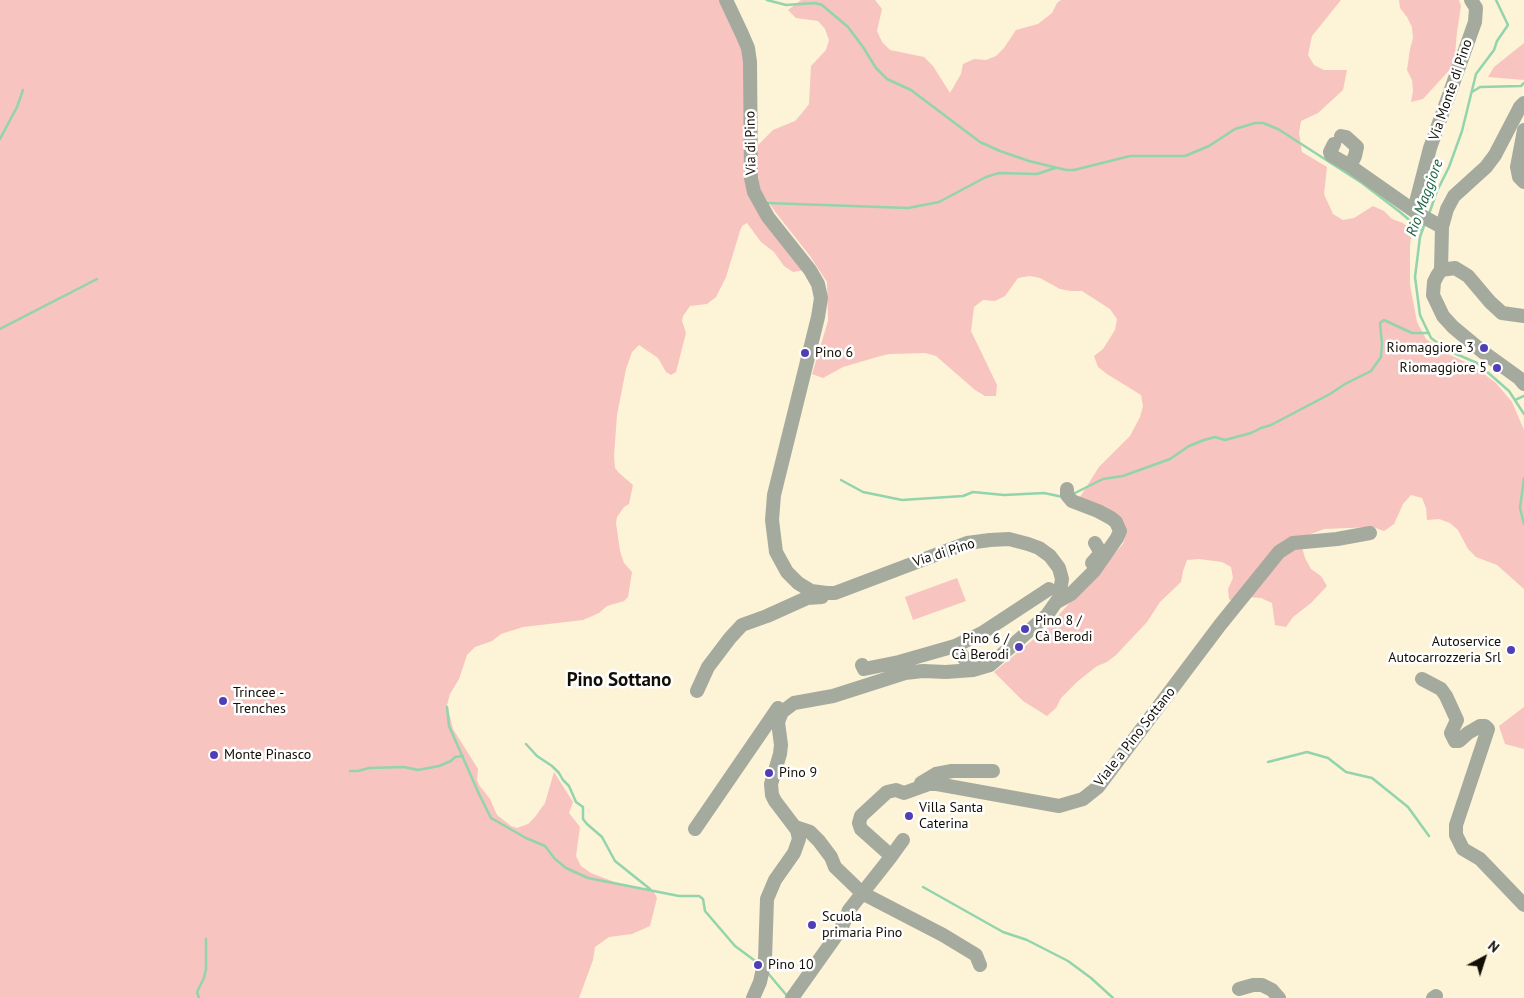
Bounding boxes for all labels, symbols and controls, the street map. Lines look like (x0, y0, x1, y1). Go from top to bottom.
street label: Via Monte di Pino (1426, 37, 1476, 143)
street label: Via di Pino (742, 111, 760, 175)
water label: Rio Maggiore (1403, 157, 1447, 239)
place label: Riomaggiore 3 (1387, 340, 1474, 356)
marker: Riomaggiore 3 (1478, 342, 1490, 354)
place label: Pino 6 (815, 345, 853, 361)
marker: Pino 6 (799, 347, 811, 359)
place label: Riomaggiore 5 (1400, 360, 1487, 376)
marker: Riomaggiore 5 (1491, 362, 1503, 374)
street label: Via di Pino (911, 535, 977, 571)
place label: Pino 8 / Cà Berodi (1035, 613, 1093, 646)
marker: Pino 8 / Cà Berodi (1019, 623, 1031, 635)
place label: Pino 6 / Cà Berodi (951, 631, 1009, 664)
place label: Autoservice Autocarrozzeria Srl (1388, 634, 1501, 666)
marker: Pino 6 / Cà Berodi (1013, 641, 1025, 653)
marker: Autoservice Autocarrozzeria Srl (1505, 644, 1517, 656)
district label: Pino Sottano (567, 670, 671, 692)
street label: Viale a Pino Sottano (1091, 684, 1179, 790)
place label: Trincee - Trenches (233, 685, 286, 718)
marker: Trincee - Trenches (217, 695, 229, 707)
place label: Monte Pinasco (224, 747, 311, 763)
marker: Monte Pinasco (208, 749, 220, 761)
place label: Pino 9 (779, 765, 817, 781)
marker: Pino 9 (763, 767, 775, 779)
place label: Villa Santa Caterina (919, 800, 983, 832)
marker: Villa Santa Caterina (903, 810, 915, 822)
place label: Scuola primaria Pino (822, 909, 902, 942)
marker: Scuola primaria Pino (806, 919, 818, 931)
north arrow (1459, 933, 1509, 983)
text: N (1484, 937, 1503, 956)
place label: Pino 10 (768, 957, 814, 973)
marker: Pino 10 (752, 959, 764, 971)

